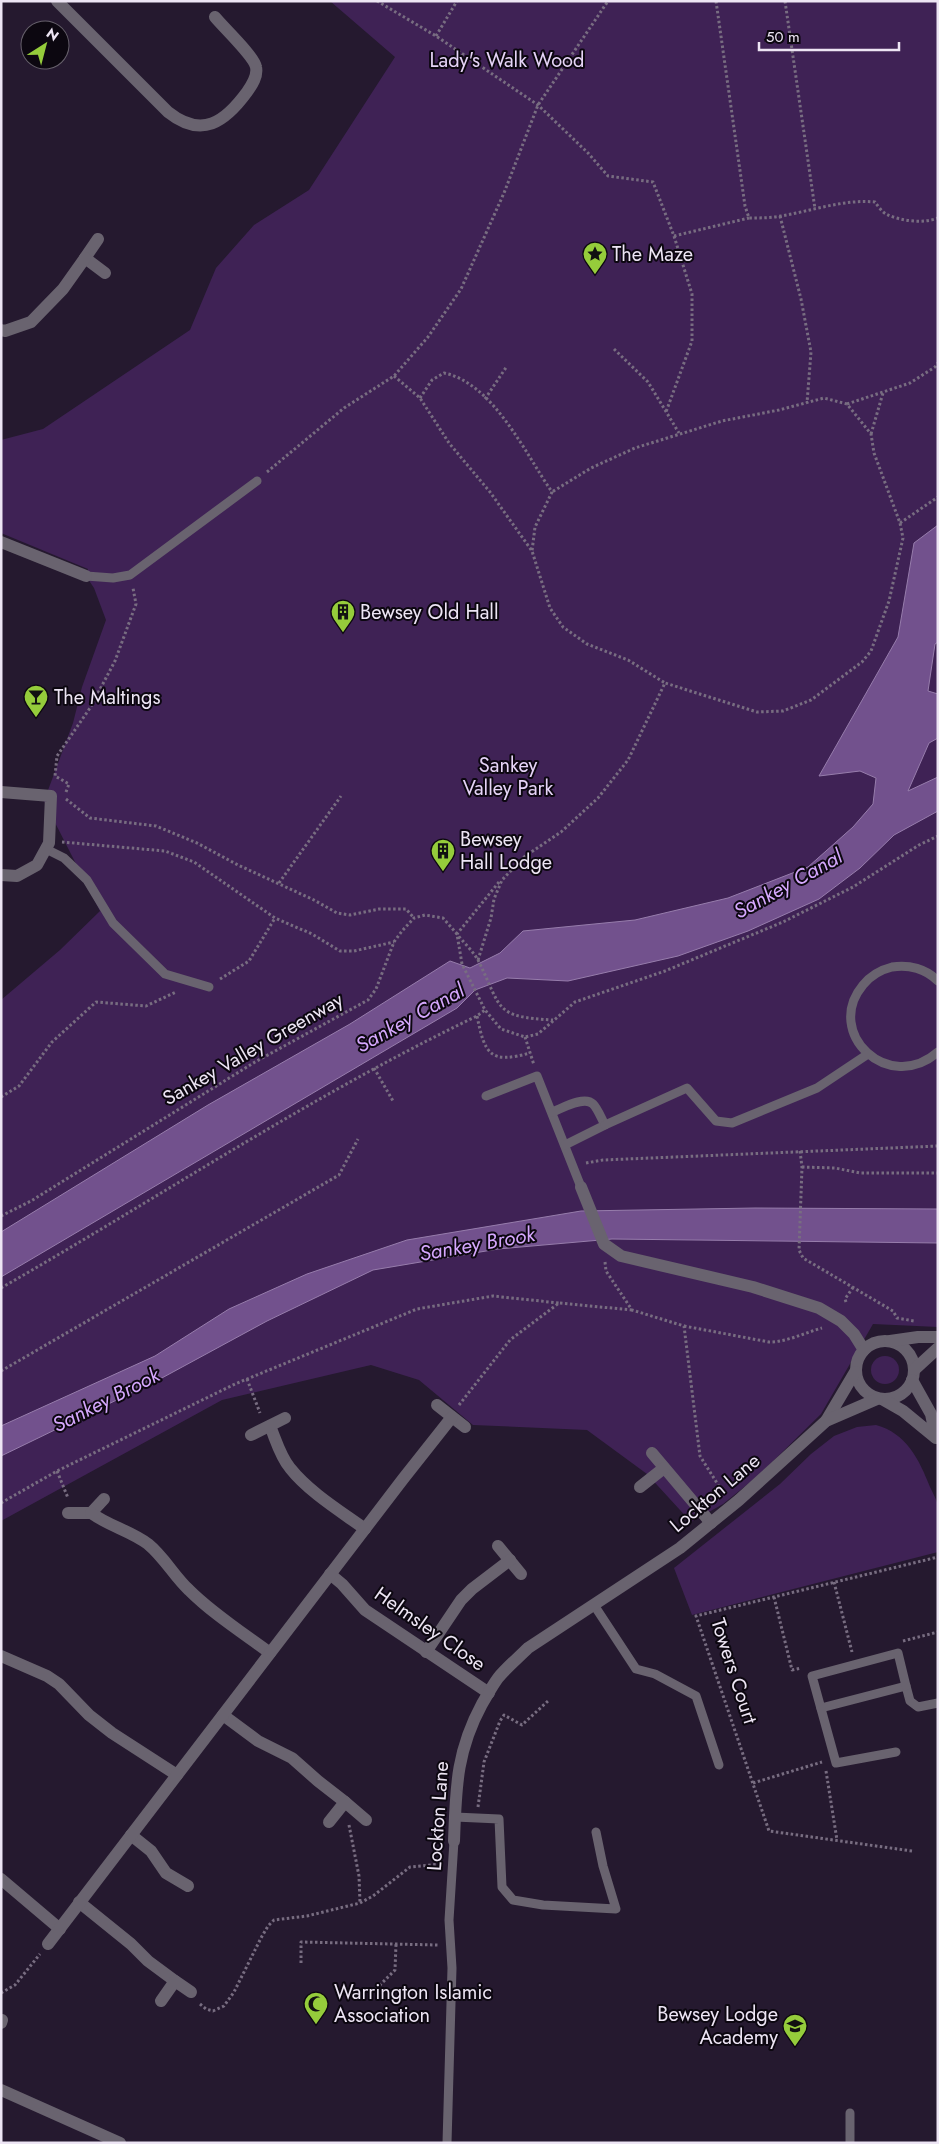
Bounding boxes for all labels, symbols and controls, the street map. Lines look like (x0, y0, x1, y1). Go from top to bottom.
north arrow (20, 20, 70, 70)
scale bar (759, 20, 899, 52)
text: N (42, 23, 63, 46)
text: 50 m (766, 26, 800, 48)
park label: Lady's Walk Wood (430, 46, 584, 75)
place label: The Maze (612, 240, 693, 269)
place icon: The Maze (582, 241, 608, 275)
place label: Bewsey Old Hall (360, 598, 499, 627)
building icon: Bewsey Old Hall (330, 599, 356, 633)
place label: The Maltings (54, 683, 160, 712)
bar icon: The Maltings (23, 684, 49, 718)
park label: Sankey Valley Park (463, 751, 553, 803)
place label: Bewsey Hall Lodge (460, 825, 552, 877)
building icon: Bewsey Hall Lodge (430, 838, 456, 872)
water label: Sankey Canal (728, 841, 849, 926)
water label: Sankey Canal (350, 975, 471, 1060)
street label: Sankey Valley Greenway (157, 985, 349, 1113)
water label: Sankey Brook (417, 1219, 538, 1269)
water label: Sankey Brook (47, 1360, 166, 1440)
street label: Lockton Lane (664, 1447, 766, 1539)
street label: Helmsley Close (369, 1580, 491, 1678)
street label: Towers Court (703, 1615, 765, 1728)
street label: Lockton Lane (420, 1760, 456, 1872)
place label: Warrington Islamic Association (334, 1978, 492, 2030)
mosque icon: Warrington Islamic Association (303, 1991, 329, 2025)
place label: Bewsey Lodge Academy (657, 2000, 778, 2052)
school or university icon: Bewsey Lodge Academy (782, 2013, 808, 2047)

